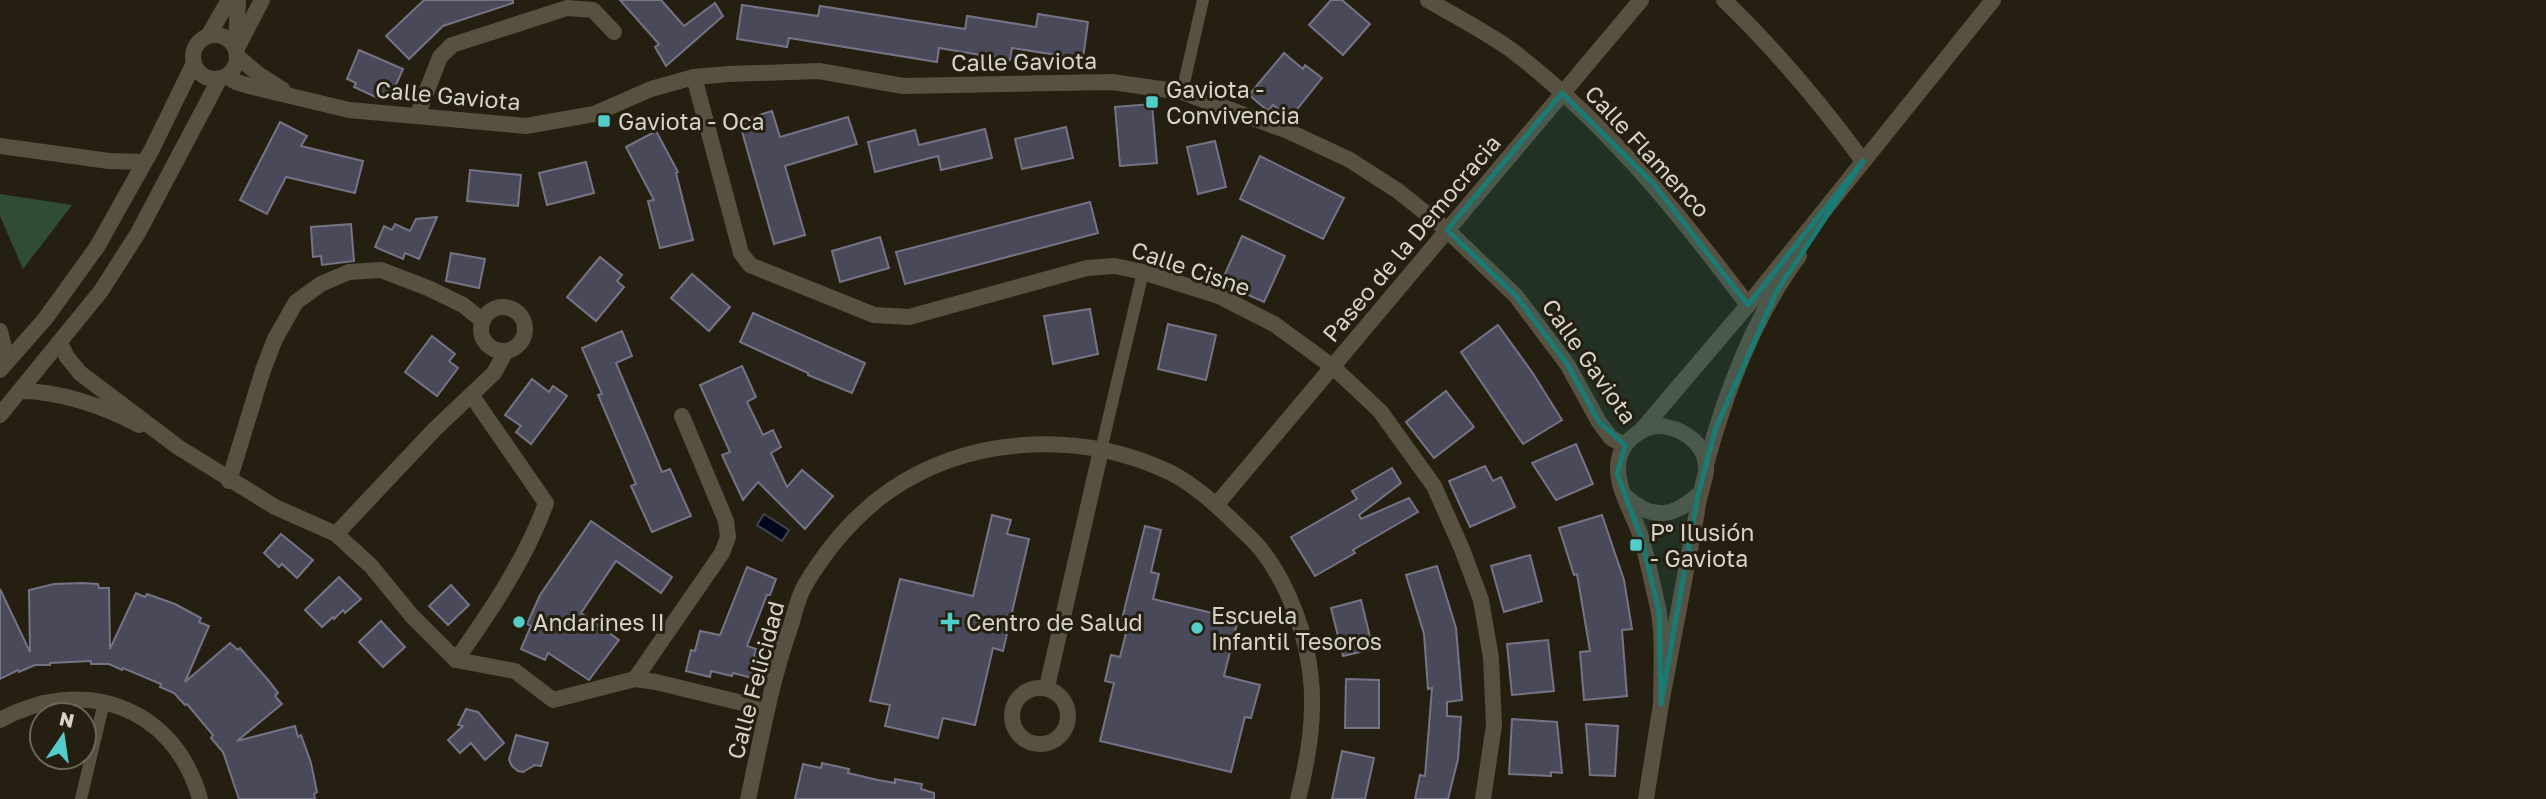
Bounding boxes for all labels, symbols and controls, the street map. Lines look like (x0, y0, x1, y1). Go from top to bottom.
street label: Calle Gaviota (951, 46, 1097, 76)
street label: Calle Gaviota (374, 75, 522, 115)
place label: Gaviota - Convivencia (1166, 75, 1300, 129)
street label: Calle Flamenco (1580, 79, 1716, 223)
marker: Gaviota - Convivencia (1144, 94, 1160, 110)
place label: Gaviota - Oca (618, 107, 765, 135)
marker: Gaviota - Oca (596, 113, 612, 129)
street label: Paseo de la Democracia (1316, 129, 1506, 347)
street label: Calle Cisne (1128, 235, 1254, 301)
street label: Calle Gaviota (1537, 293, 1643, 429)
place label: Pº Ilusión - Gaviota (1650, 518, 1754, 572)
marker: Pº Ilusión - Gaviota (1628, 537, 1644, 553)
street label: Calle Felicidad (720, 598, 790, 762)
place label: Escuela Infantil Tesoros (1211, 601, 1382, 655)
place label: Andarines II (533, 608, 665, 636)
place label: Centro de Salud (966, 608, 1143, 636)
marker: Centro de Salud (940, 612, 960, 632)
marker: Andarines II (511, 614, 527, 630)
marker: Escuela Infantil Tesoros (1189, 620, 1205, 636)
north arrow (28, 701, 98, 771)
text: N (57, 706, 77, 732)

